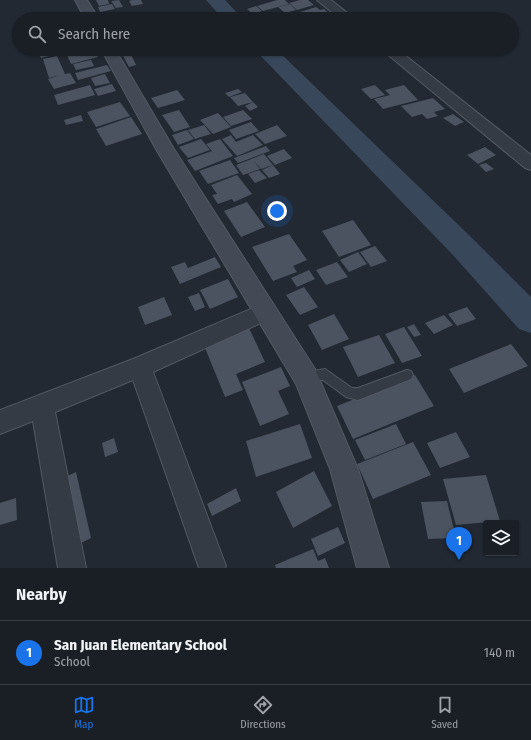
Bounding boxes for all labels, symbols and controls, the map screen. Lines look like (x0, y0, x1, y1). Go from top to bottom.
search box (12, 12, 519, 56)
icon: search (26, 23, 48, 45)
text: Search here (58, 25, 130, 43)
your location (267, 201, 287, 221)
map controls (483, 520, 519, 556)
button: layers (483, 520, 519, 556)
pin: 1 (446, 527, 472, 560)
text: Nearby (16, 584, 67, 605)
text: San Juan Elementary School (54, 636, 227, 654)
text: 1 (26, 645, 32, 660)
text: 140 m (484, 645, 515, 660)
text: School (54, 654, 90, 669)
tab: Map (73, 694, 95, 731)
tab: Directions (240, 694, 286, 731)
tab: Saved (431, 694, 458, 731)

